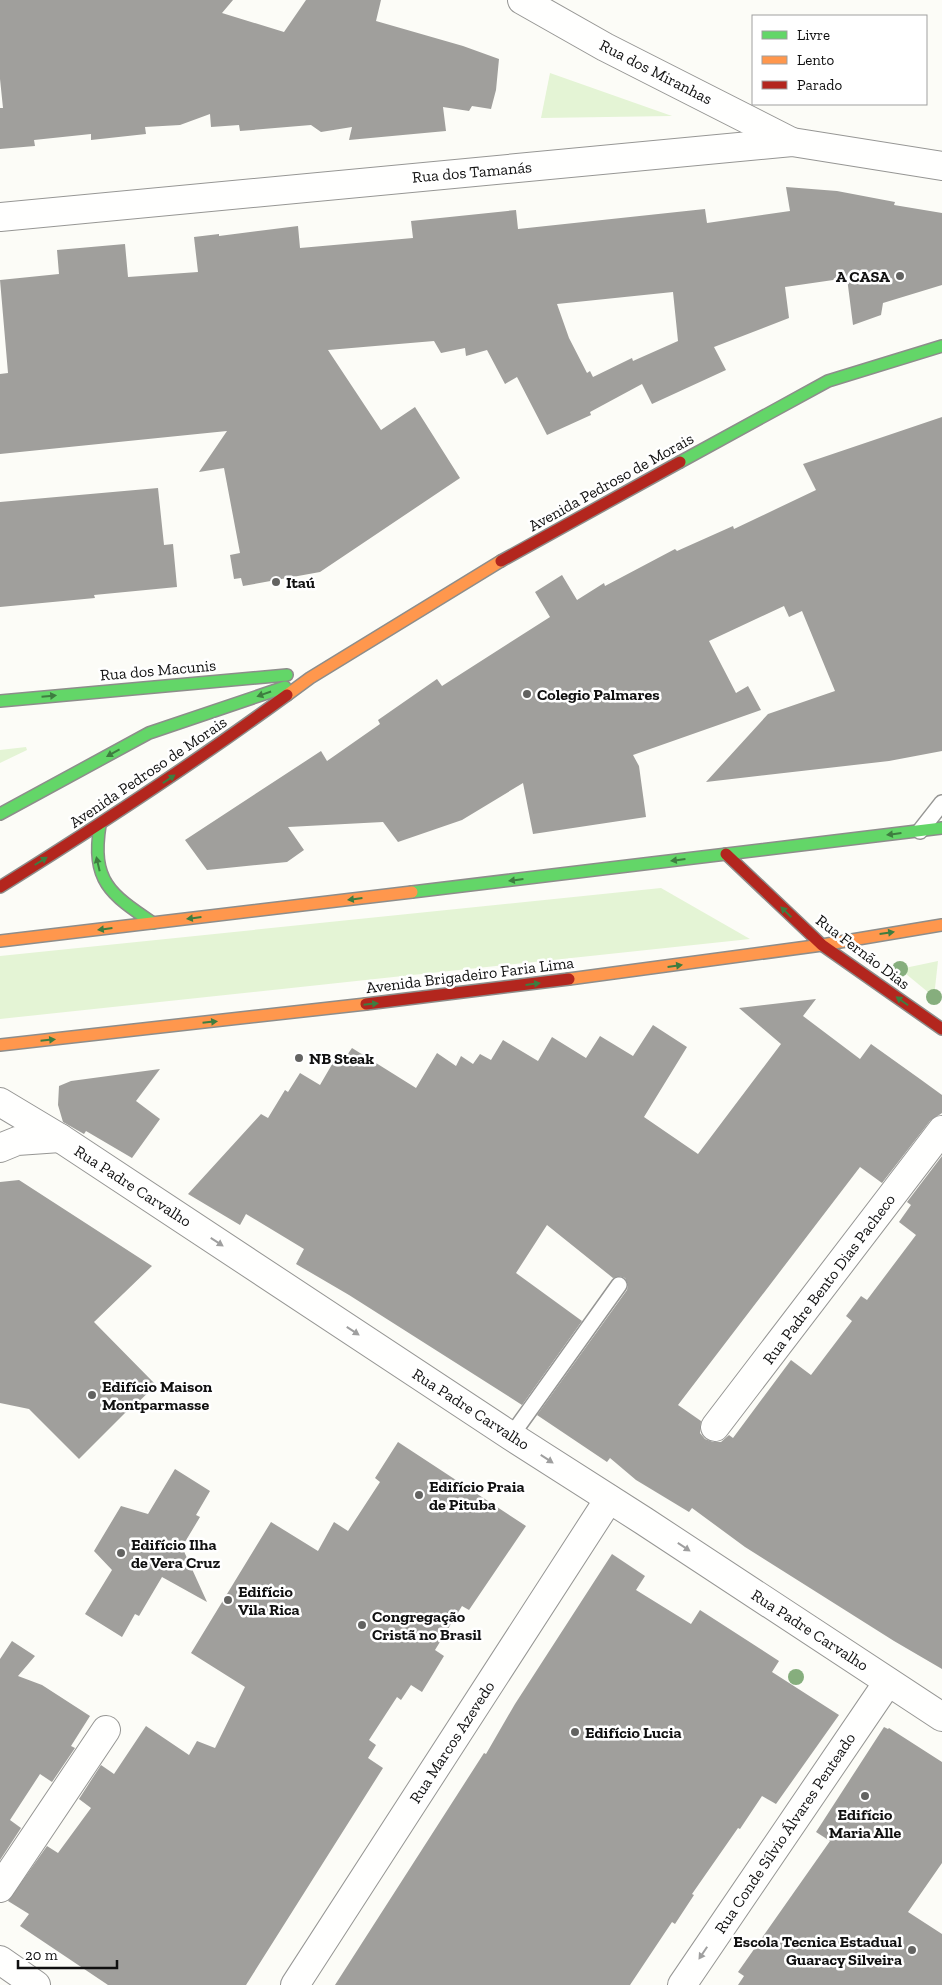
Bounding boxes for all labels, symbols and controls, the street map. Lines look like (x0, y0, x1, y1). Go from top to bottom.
legend (752, 15, 927, 105)
text: Livre (797, 26, 830, 44)
street label: Rua dos Miranhas (597, 35, 715, 109)
text: Lento (797, 51, 834, 69)
text: Parado (797, 76, 843, 94)
street label: Rua dos Tamanás (411, 157, 533, 187)
place label: A CASA (836, 267, 890, 286)
marker: A CASA (894, 270, 906, 282)
street label: Avenida Pedroso de Morais (525, 429, 697, 535)
place label: Itaú (286, 573, 316, 592)
marker: Itaú (270, 576, 282, 588)
street label: Rua dos Macunis (99, 655, 217, 685)
place label: Colegio Palmares (537, 685, 660, 704)
marker: Colegio Palmares (521, 688, 533, 700)
one-way arrow (256, 690, 271, 698)
one-way arrow (41, 692, 57, 700)
street label: Avenida Pedroso de Morais (66, 712, 230, 832)
one-way arrow (106, 749, 120, 757)
one-way arrow (163, 774, 176, 784)
one-way arrow (885, 830, 901, 838)
one-way arrow (35, 856, 48, 866)
one-way arrow (669, 856, 685, 864)
one-way arrow (94, 857, 102, 872)
one-way arrow (508, 876, 524, 884)
one-way arrow (347, 895, 363, 903)
one-way arrow (781, 906, 793, 918)
street label: Rua Fernão Dias (812, 911, 914, 993)
one-way arrow (185, 914, 201, 922)
one-way arrow (97, 925, 113, 933)
one-way arrow (879, 928, 895, 936)
street label: Avenida Brigadeiro Faria Lima (365, 953, 575, 997)
one-way arrow (667, 961, 683, 969)
one-way arrow (525, 980, 541, 988)
one-way arrow (895, 996, 909, 1006)
one-way arrow (364, 1000, 380, 1008)
one-way arrow (202, 1018, 218, 1026)
one-way arrow (41, 1036, 57, 1044)
place label: NB Steak (309, 1049, 374, 1068)
marker: NB Steak (293, 1052, 305, 1064)
street label: Rua Padre Carvalho (71, 1141, 195, 1231)
street label: Rua Padre Bento Dias Pacheco (759, 1190, 899, 1368)
one-way arrow (211, 1237, 224, 1247)
one-way arrow (346, 1327, 359, 1336)
street label: Rua Padre Carvalho (409, 1364, 533, 1454)
place label: Edifício Maison Montparmasse (102, 1377, 213, 1414)
marker: Edifício Maison Montparmasse (86, 1389, 98, 1401)
one-way arrow (540, 1454, 554, 1464)
place label: Edifício Praia de Pituba (429, 1477, 525, 1514)
marker: Edifício Praia de Pituba (413, 1489, 425, 1501)
place label: Edifício Ilha de Vera Cruz (131, 1535, 221, 1572)
one-way arrow (677, 1542, 690, 1552)
marker: Edifício Ilha de Vera Cruz (115, 1547, 127, 1559)
place label: Edifício Vila Rica (238, 1582, 300, 1619)
street label: Rua Padre Carvalho (748, 1585, 872, 1675)
marker: Edifício Vila Rica (222, 1594, 234, 1606)
place label: Congregação Cristã no Brasil (372, 1607, 482, 1644)
marker: Congregação Cristã no Brasil (356, 1619, 368, 1631)
street label: Rua Marcos Azevedo (405, 1677, 499, 1807)
place label: Edifício Lucia (585, 1723, 682, 1742)
marker: Edifício Lucia (569, 1726, 581, 1738)
street label: Rua Conde Sílvio Álvares Penteado (711, 1729, 859, 1937)
marker: Edifício Maria Alle (859, 1790, 871, 1802)
place label: Edifício Maria Alle (829, 1805, 902, 1842)
place label: Escola Tecnica Estadual Guaracy Silveira (733, 1932, 902, 1969)
scale bar (18, 1938, 116, 1970)
marker: Escola Tecnica Estadual Guaracy Silveira (906, 1944, 918, 1956)
text: 20 m (25, 1946, 58, 1964)
one-way arrow (698, 1947, 708, 1960)

